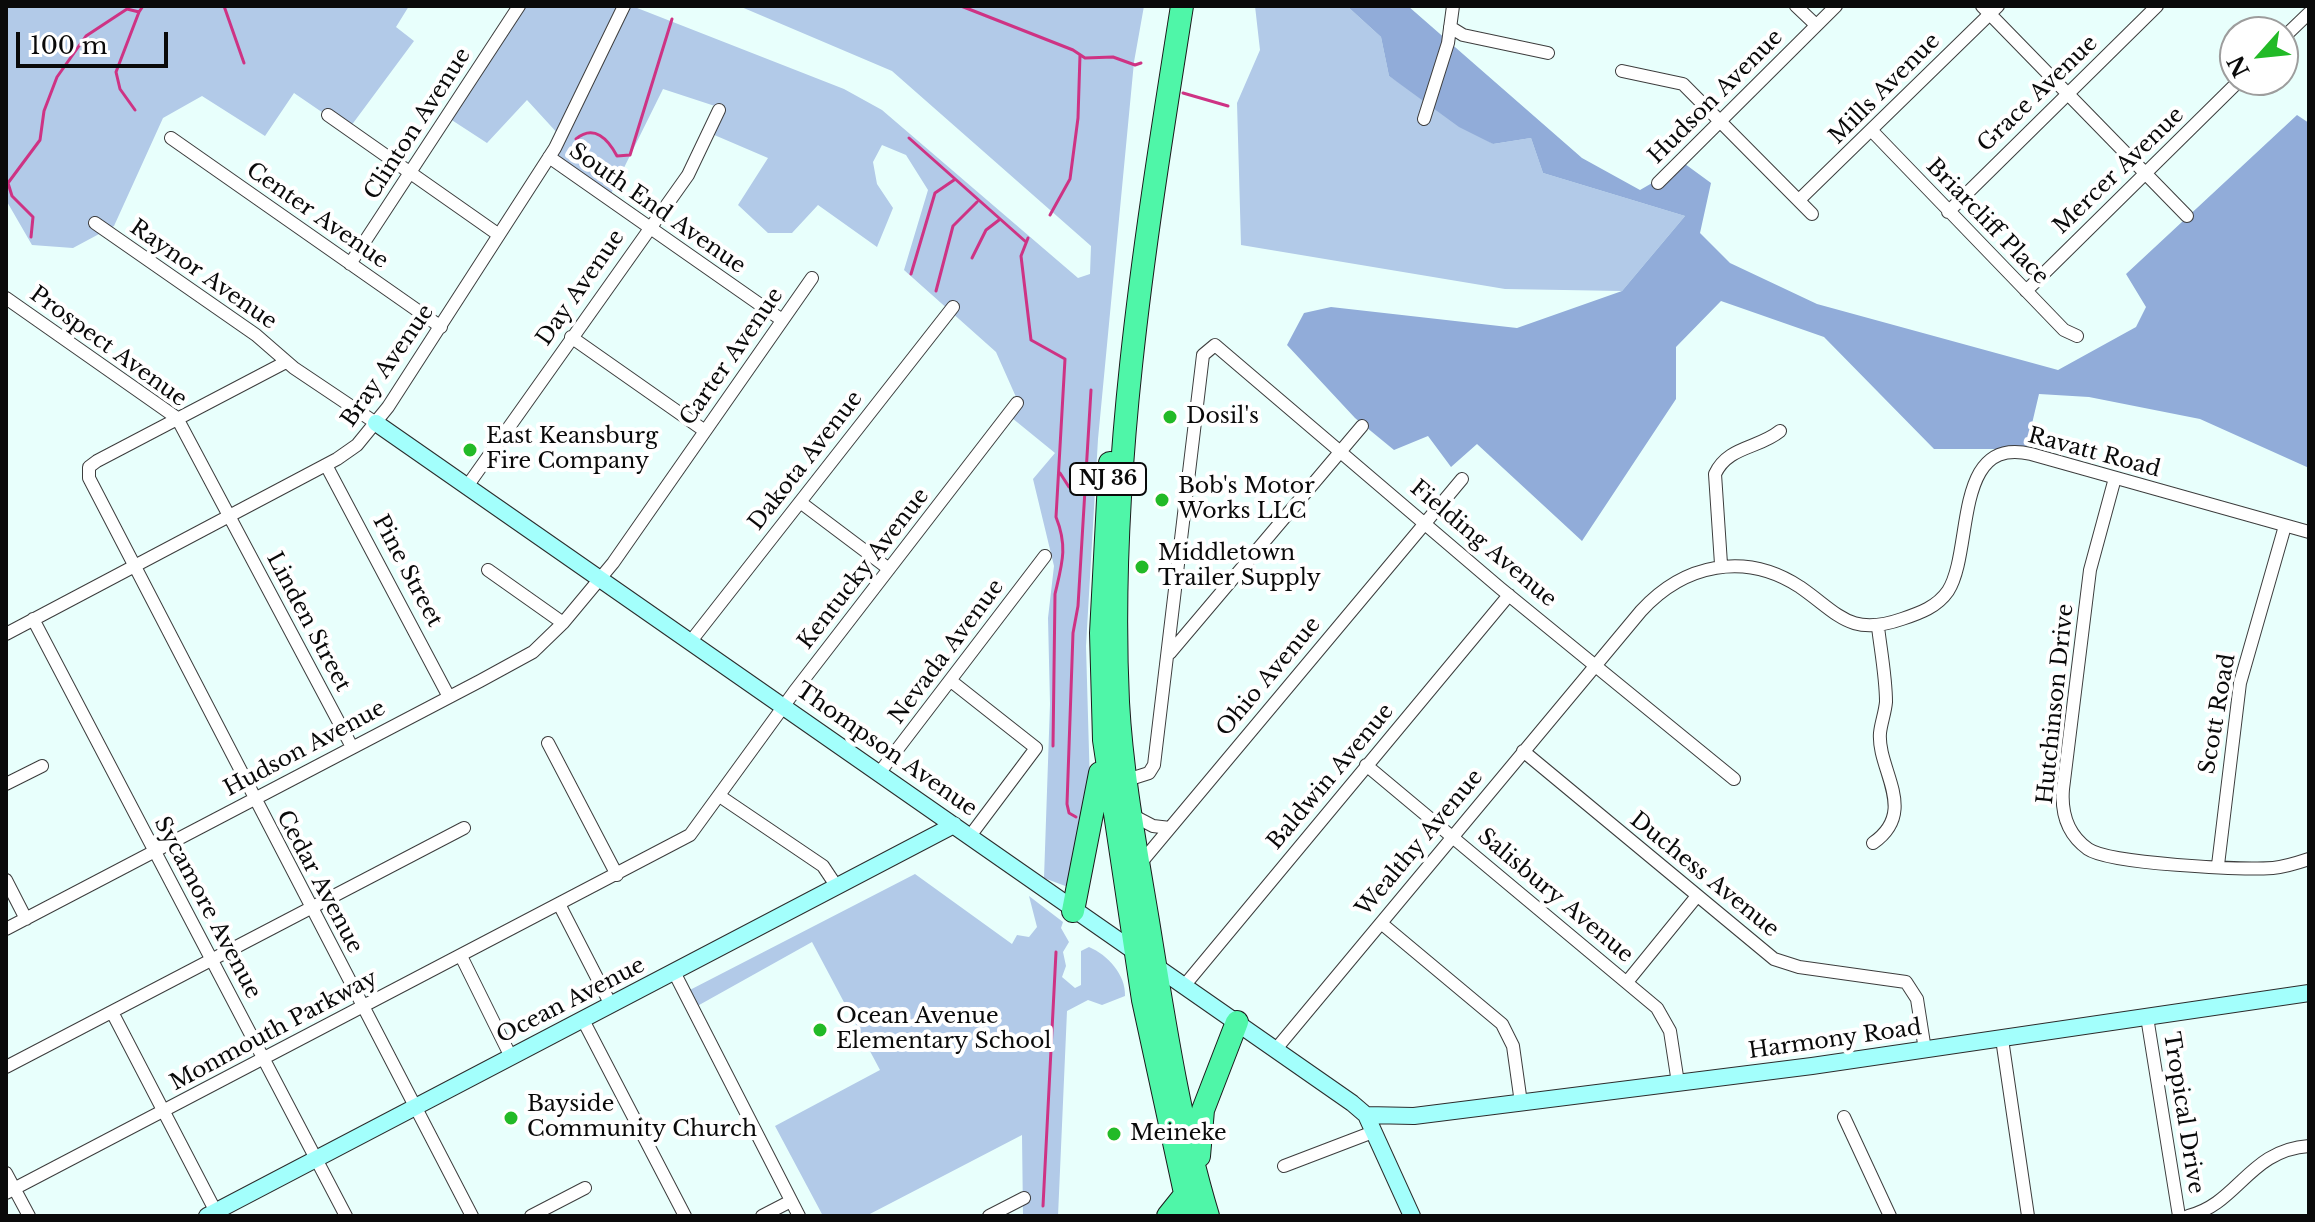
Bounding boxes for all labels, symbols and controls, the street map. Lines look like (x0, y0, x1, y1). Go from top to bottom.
scale bar (20, 16, 172, 66)
north arrow (2219, 16, 2299, 96)
street label: Hudson Avenue (1643, 24, 1789, 170)
street label: Mills Avenue (1824, 28, 1946, 150)
street label: Grace Avenue (1973, 30, 2103, 158)
text: 100 m (30, 31, 108, 60)
street label: Clinton Avenue (359, 43, 477, 205)
text: N (2222, 51, 2256, 82)
street label: Mercer Avenue (2048, 102, 2190, 240)
street label: South End Avenue (564, 138, 750, 280)
street label: Briarcliff Place (1920, 154, 2054, 290)
street label: Center Avenue (241, 157, 393, 275)
street label: Raynor Avenue (124, 215, 282, 335)
street label: Day Avenue (531, 225, 631, 351)
street label: Prospect Avenue (24, 281, 192, 413)
street label: Carter Avenue (675, 283, 789, 431)
street label: Bray Avenue (336, 300, 440, 432)
street label: Dakota Avenue (744, 386, 868, 536)
place label: Dosil's (1186, 404, 1259, 430)
marker: Dosil's (1161, 408, 1179, 426)
street label: Ravatt Road (2025, 423, 2163, 483)
place label: East Keansburg Fire Company (486, 424, 658, 476)
marker: East Keansburg Fire Company (461, 441, 479, 459)
road number: NJ 36 (1070, 463, 1146, 495)
place label: Bob's Motor Works LLC (1178, 474, 1315, 526)
street label: Fielding Avenue (1405, 475, 1561, 613)
street label: Kentucky Avenue (793, 483, 935, 655)
marker: Bob's Motor Works LLC (1153, 491, 1171, 509)
street label: Pine Street (367, 511, 447, 631)
place label: Middletown Trailer Supply (1158, 541, 1321, 592)
street label: Linden Street (260, 548, 356, 696)
marker: Middletown Trailer Supply (1133, 558, 1151, 576)
street label: Nevada Avenue (884, 575, 1010, 729)
street label: Hutchinson Drive (2032, 603, 2080, 805)
street label: Ohio Avenue (1211, 612, 1327, 742)
street label: Scott Road (2194, 652, 2242, 776)
street label: Thompson Avenue (790, 677, 982, 823)
street label: Hudson Avenue (220, 695, 390, 803)
street label: Baldwin Avenue (1262, 699, 1400, 855)
street label: Wealthy Avenue (1351, 764, 1489, 922)
street label: Cedar Avenue (270, 806, 368, 958)
street label: Duchess Avenue (1624, 807, 1784, 943)
street label: Sycamore Avenue (148, 812, 266, 1004)
street label: Salisbury Avenue (1472, 823, 1638, 969)
street label: Ocean Avenue (493, 952, 649, 1050)
street label: Monmouth Parkway (166, 965, 382, 1097)
place label: Ocean Avenue Elementary School (836, 1004, 1052, 1056)
street label: Harmony Road (1747, 1015, 1923, 1065)
marker: Ocean Avenue Elementary School (811, 1021, 829, 1039)
street label: Tropical Drive (2157, 1030, 2209, 1196)
place label: Bayside Community Church (527, 1092, 757, 1144)
marker: Bayside Community Church (502, 1109, 520, 1127)
place label: Meineke (1130, 1121, 1227, 1147)
marker: Meineke (1105, 1125, 1123, 1143)

